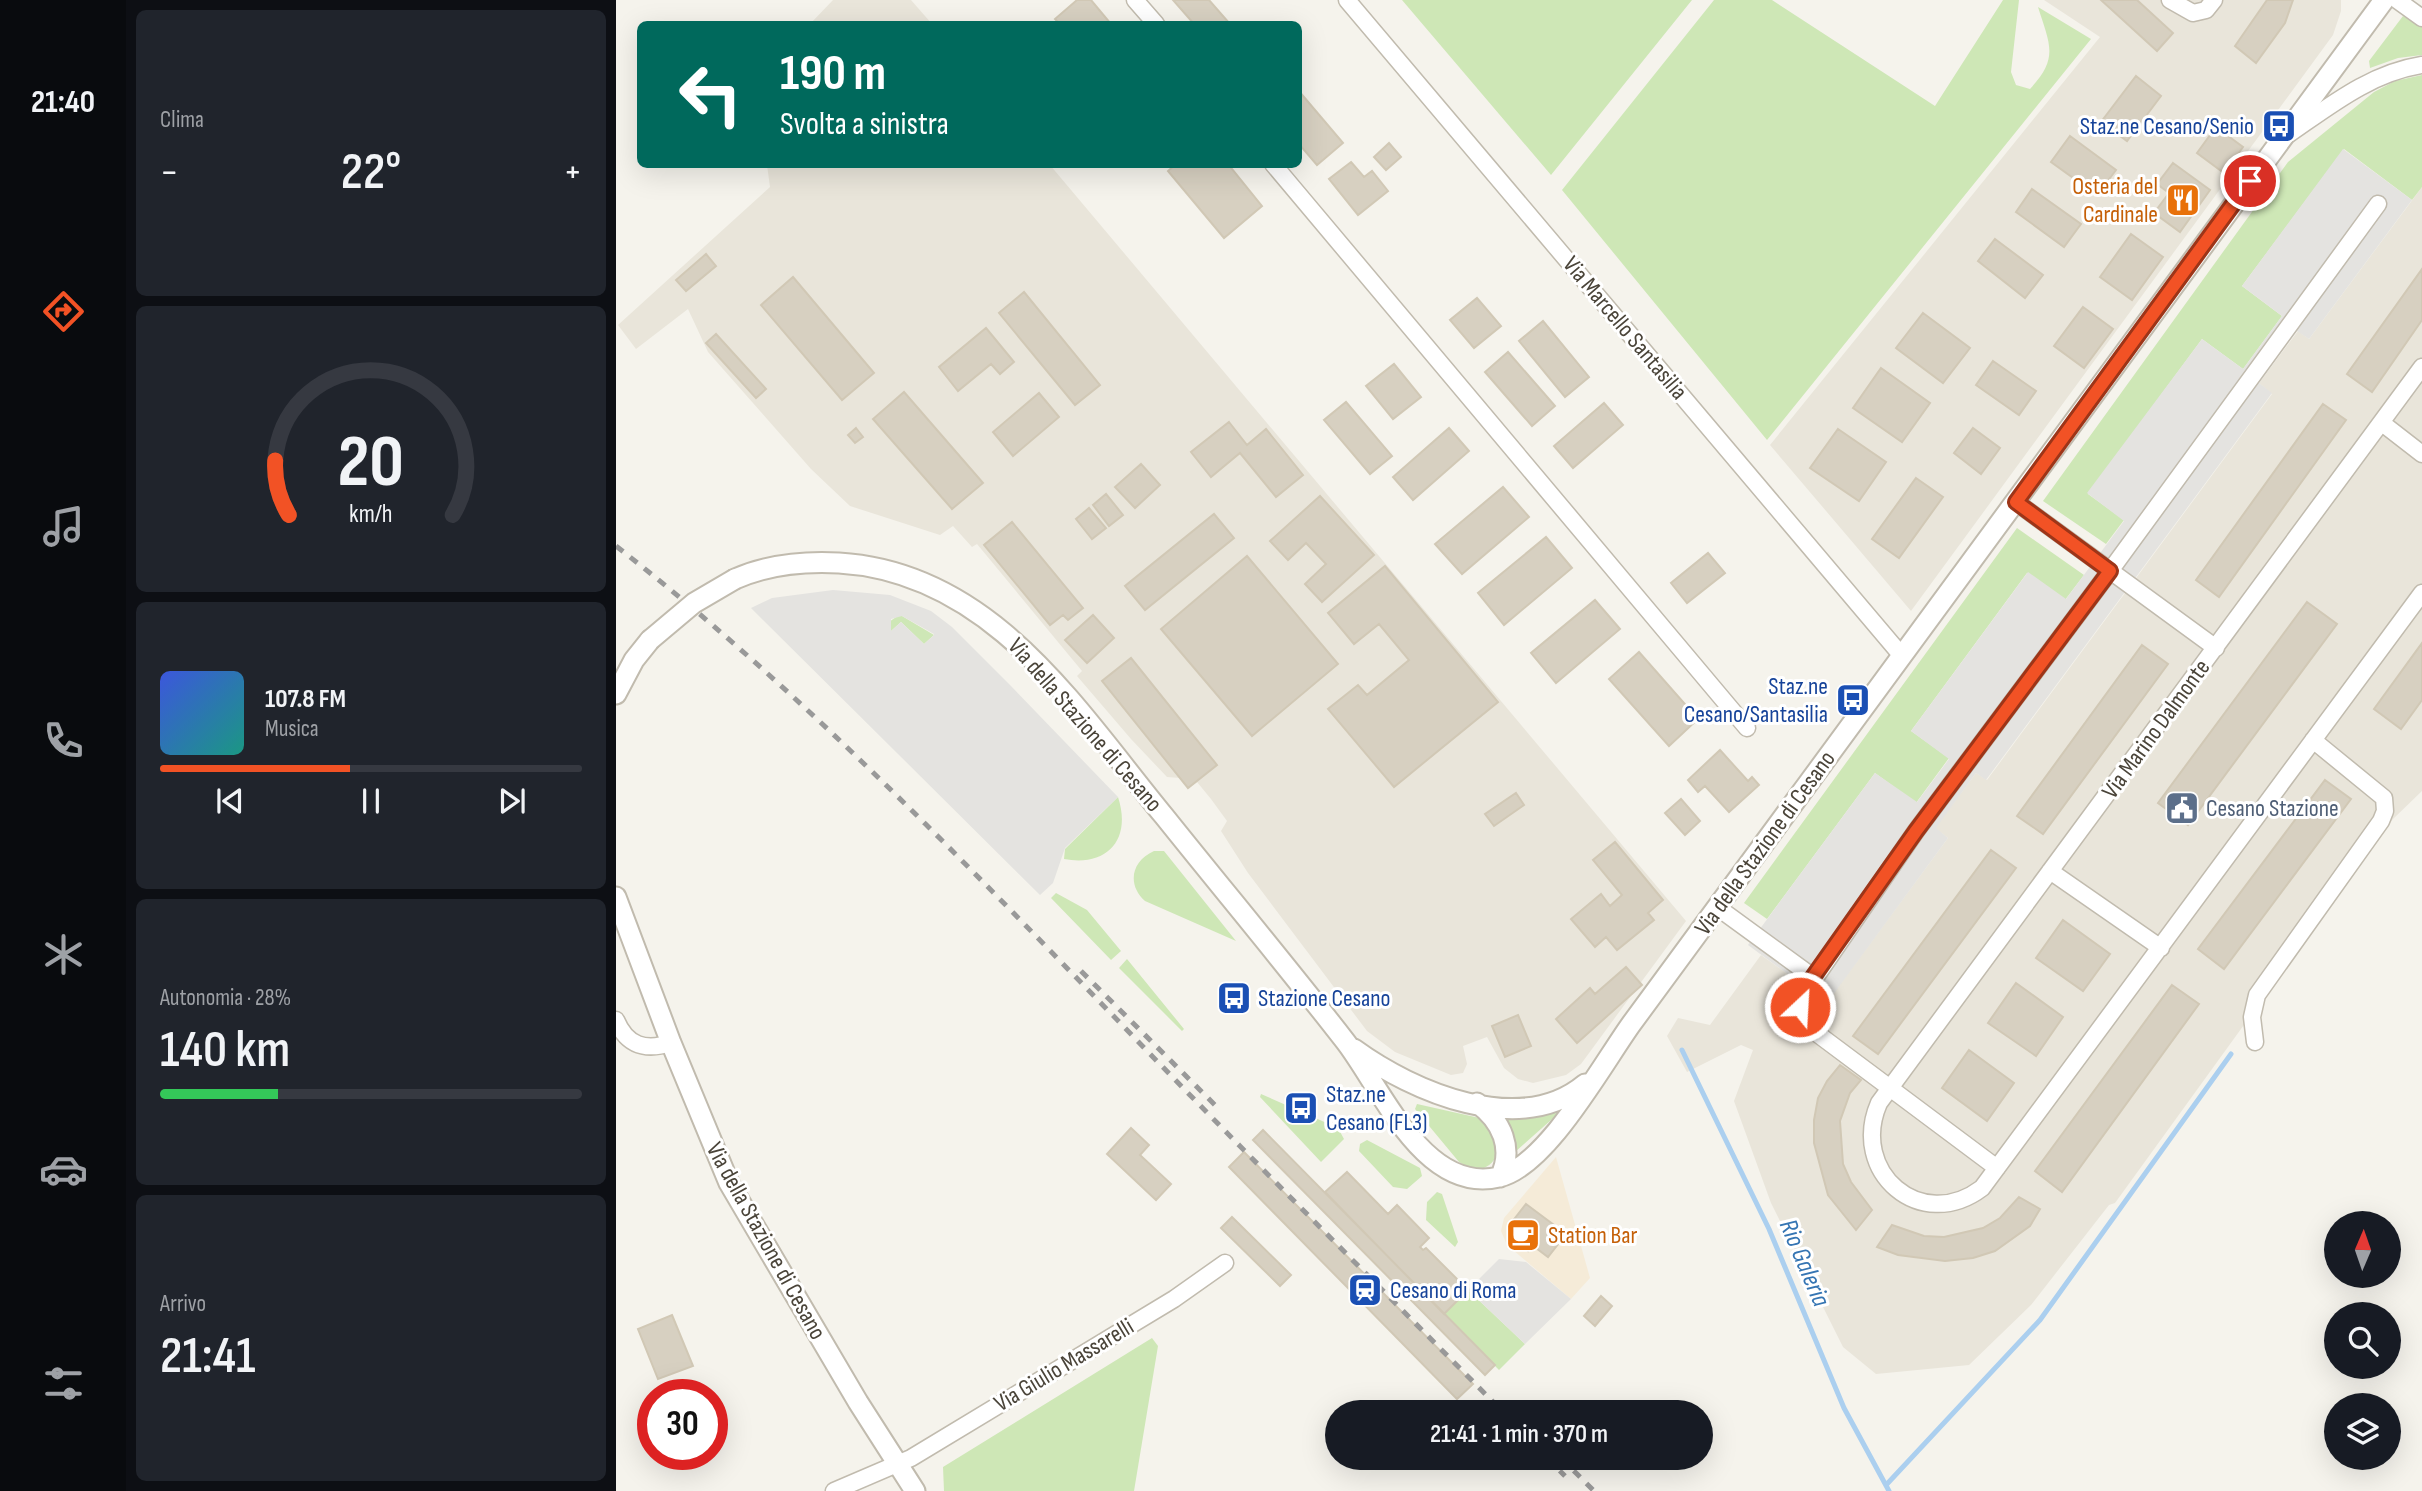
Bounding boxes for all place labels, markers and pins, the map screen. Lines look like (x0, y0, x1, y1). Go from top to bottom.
bus stop icon: Staz.ne Cesano/Senio (2260, 107, 2298, 145)
place label: Staz.ne Cesano/Senio (2080, 112, 2254, 141)
pin (2220, 151, 2280, 211)
place label: Osteria del Cardinale (2072, 172, 2158, 229)
restaurant icon: Osteria del Cardinale (2164, 181, 2202, 219)
place label: Staz.ne Cesano/Santasilia (1684, 672, 1828, 729)
bus stop icon: Staz.ne Cesano/Santasilia (1834, 681, 1872, 719)
public building icon: Cesano Stazione (2163, 789, 2201, 827)
place label: Cesano Stazione (2206, 794, 2339, 823)
bus stop icon: Stazione Cesano (1215, 979, 1253, 1017)
place label: Stazione Cesano (1258, 984, 1391, 1013)
place label: Staz.ne Cesano (FL3) (1326, 1080, 1427, 1137)
bus stop icon: Staz.ne Cesano (FL3) (1282, 1089, 1320, 1127)
cafe icon: Station Bar (1504, 1216, 1542, 1254)
place label: Station Bar (1548, 1221, 1638, 1250)
station icon: Cesano di Roma (1346, 1271, 1384, 1309)
place label: Cesano di Roma (1390, 1276, 1517, 1305)

